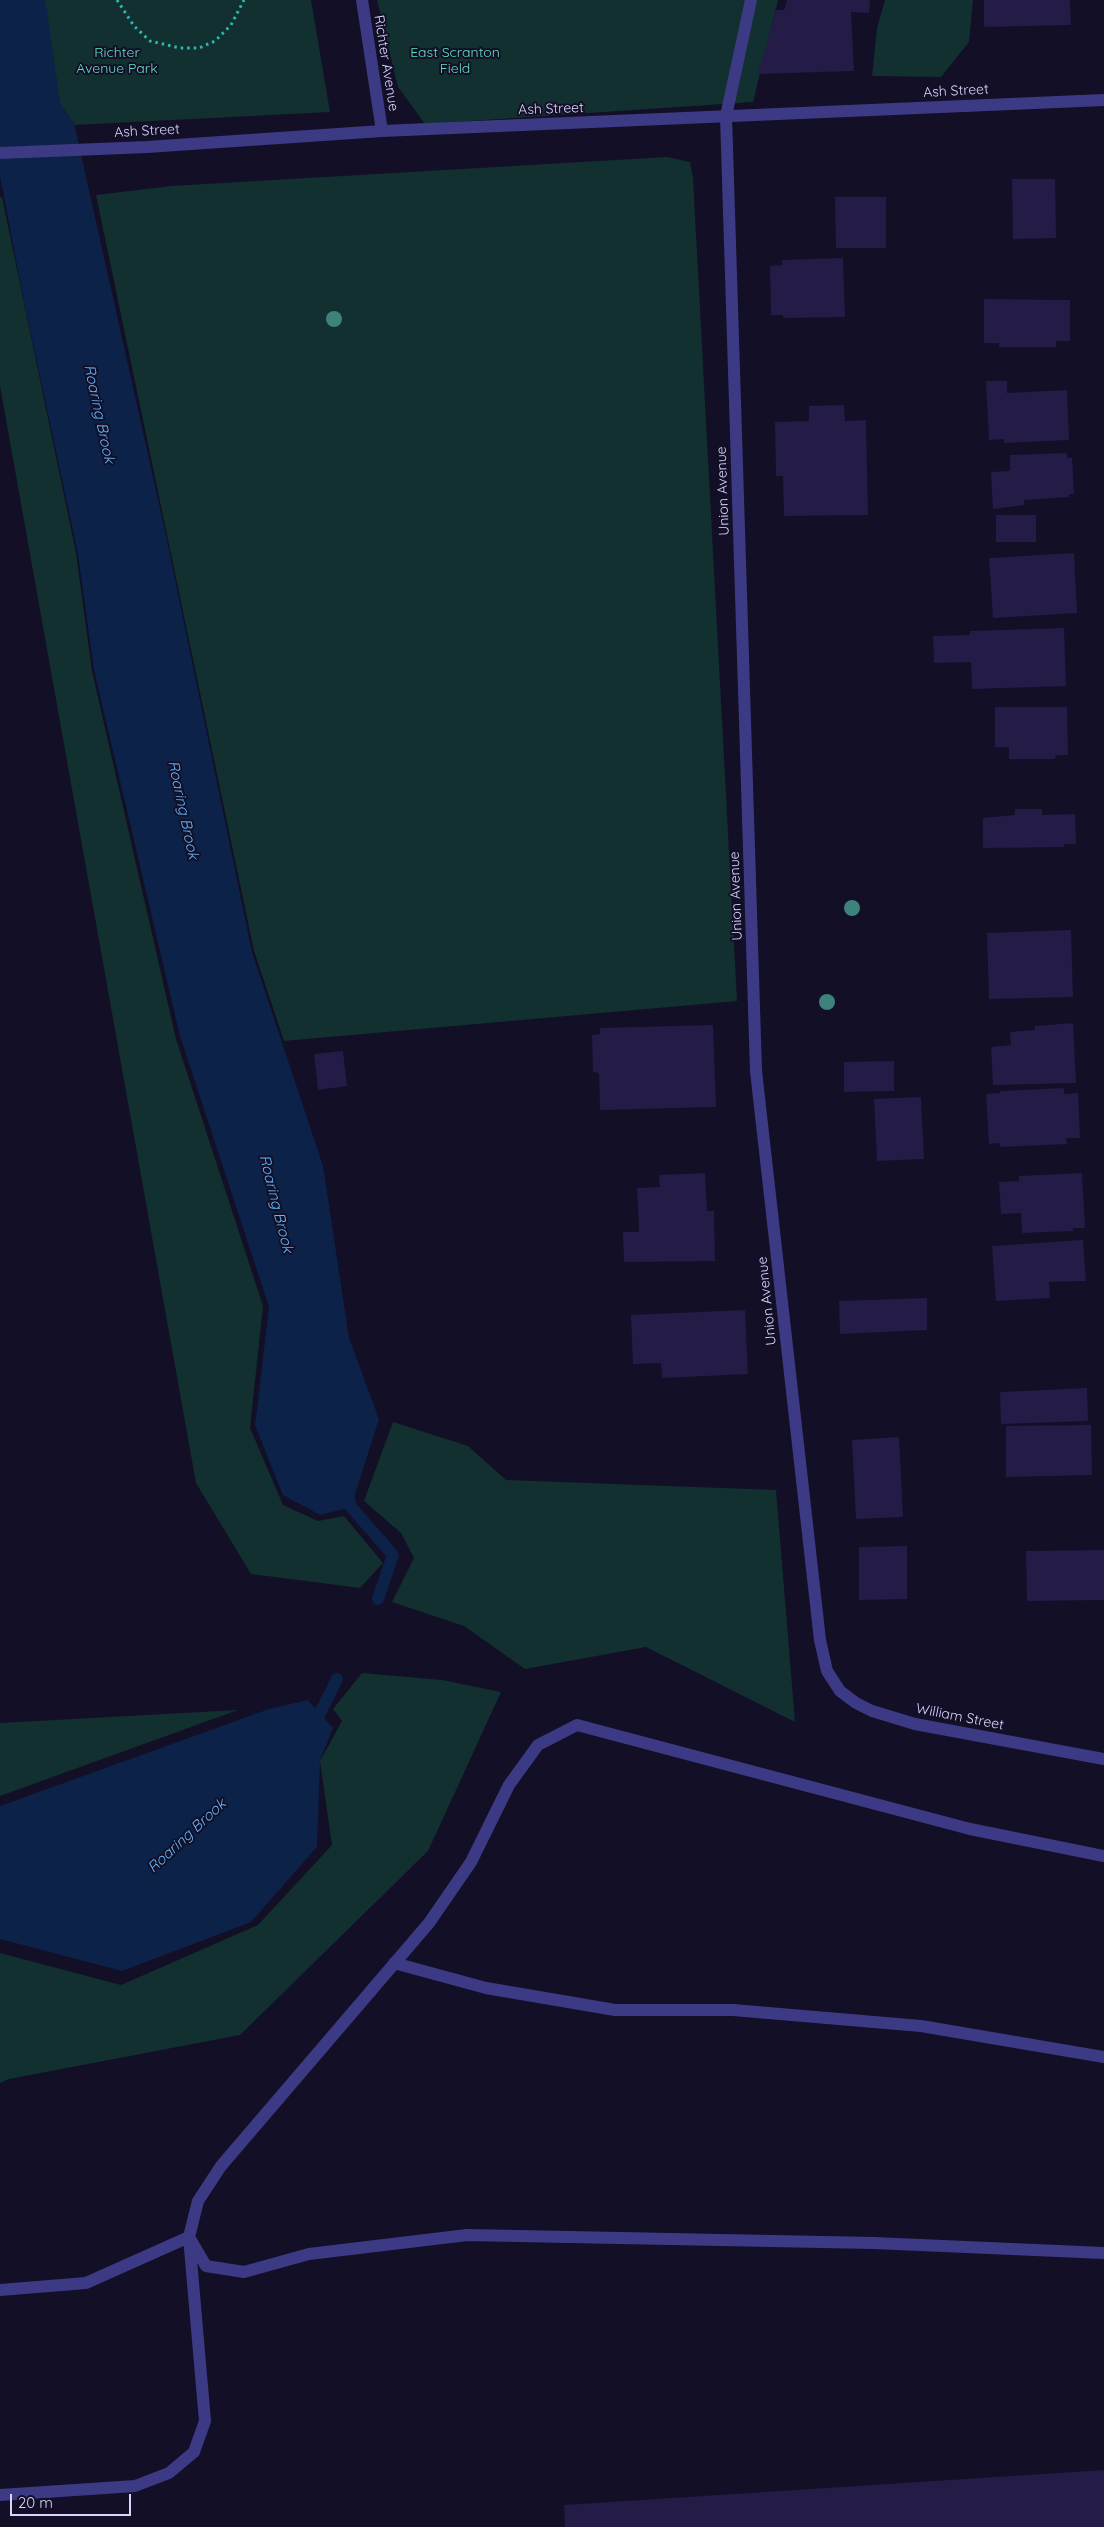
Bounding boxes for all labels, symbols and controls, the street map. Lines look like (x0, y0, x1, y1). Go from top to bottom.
street label: Richter Avenue (370, 14, 402, 112)
park label: Richter Avenue Park (76, 45, 158, 78)
park label: East Scranton Field (410, 45, 500, 78)
street label: Ash Street (923, 81, 989, 101)
street label: Ash Street (518, 99, 584, 119)
street label: Ash Street (114, 121, 180, 141)
water label: Roaring Brook (80, 363, 118, 465)
street label: Union Avenue (713, 446, 733, 536)
water label: Roaring Brook (164, 759, 202, 861)
street label: Union Avenue (726, 851, 746, 941)
water label: Roaring Brook (255, 1153, 297, 1255)
street label: Union Avenue (754, 1256, 780, 1346)
street label: William Street (915, 1700, 1005, 1734)
water label: Roaring Brook (144, 1795, 230, 1877)
scale bar (12, 2484, 134, 2516)
text: 20 m (18, 2493, 53, 2512)

